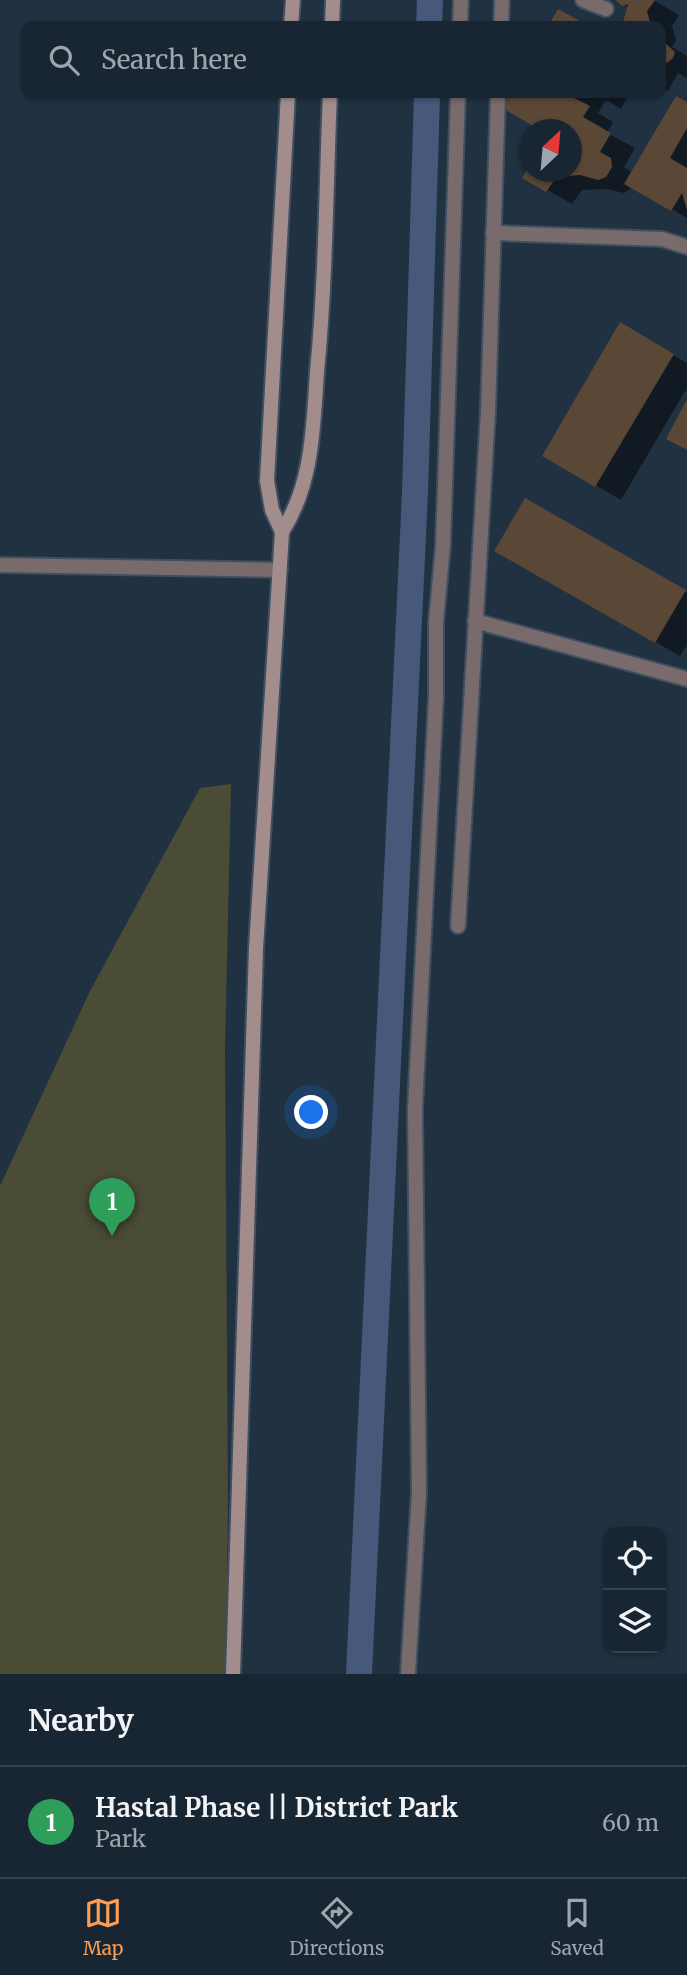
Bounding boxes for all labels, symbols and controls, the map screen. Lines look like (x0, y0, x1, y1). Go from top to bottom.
search box (21, 21, 666, 98)
icon: search (45, 41, 83, 79)
text: Search here (101, 43, 247, 76)
north arrow (519, 119, 582, 182)
your location (294, 1095, 328, 1129)
pin: 1 (89, 1178, 135, 1236)
map controls (603, 1527, 666, 1653)
button: locate (603, 1527, 666, 1590)
button: layers (603, 1590, 666, 1653)
text: Nearby (28, 1701, 134, 1739)
text: Hastal Phase || District Park (95, 1791, 458, 1824)
text: 1 (46, 1808, 56, 1837)
text: 60 m (602, 1808, 659, 1837)
text: Park (95, 1824, 146, 1853)
tab: Map (83, 1894, 123, 1960)
tab: Directions (289, 1894, 384, 1960)
tab: Saved (550, 1894, 604, 1960)

